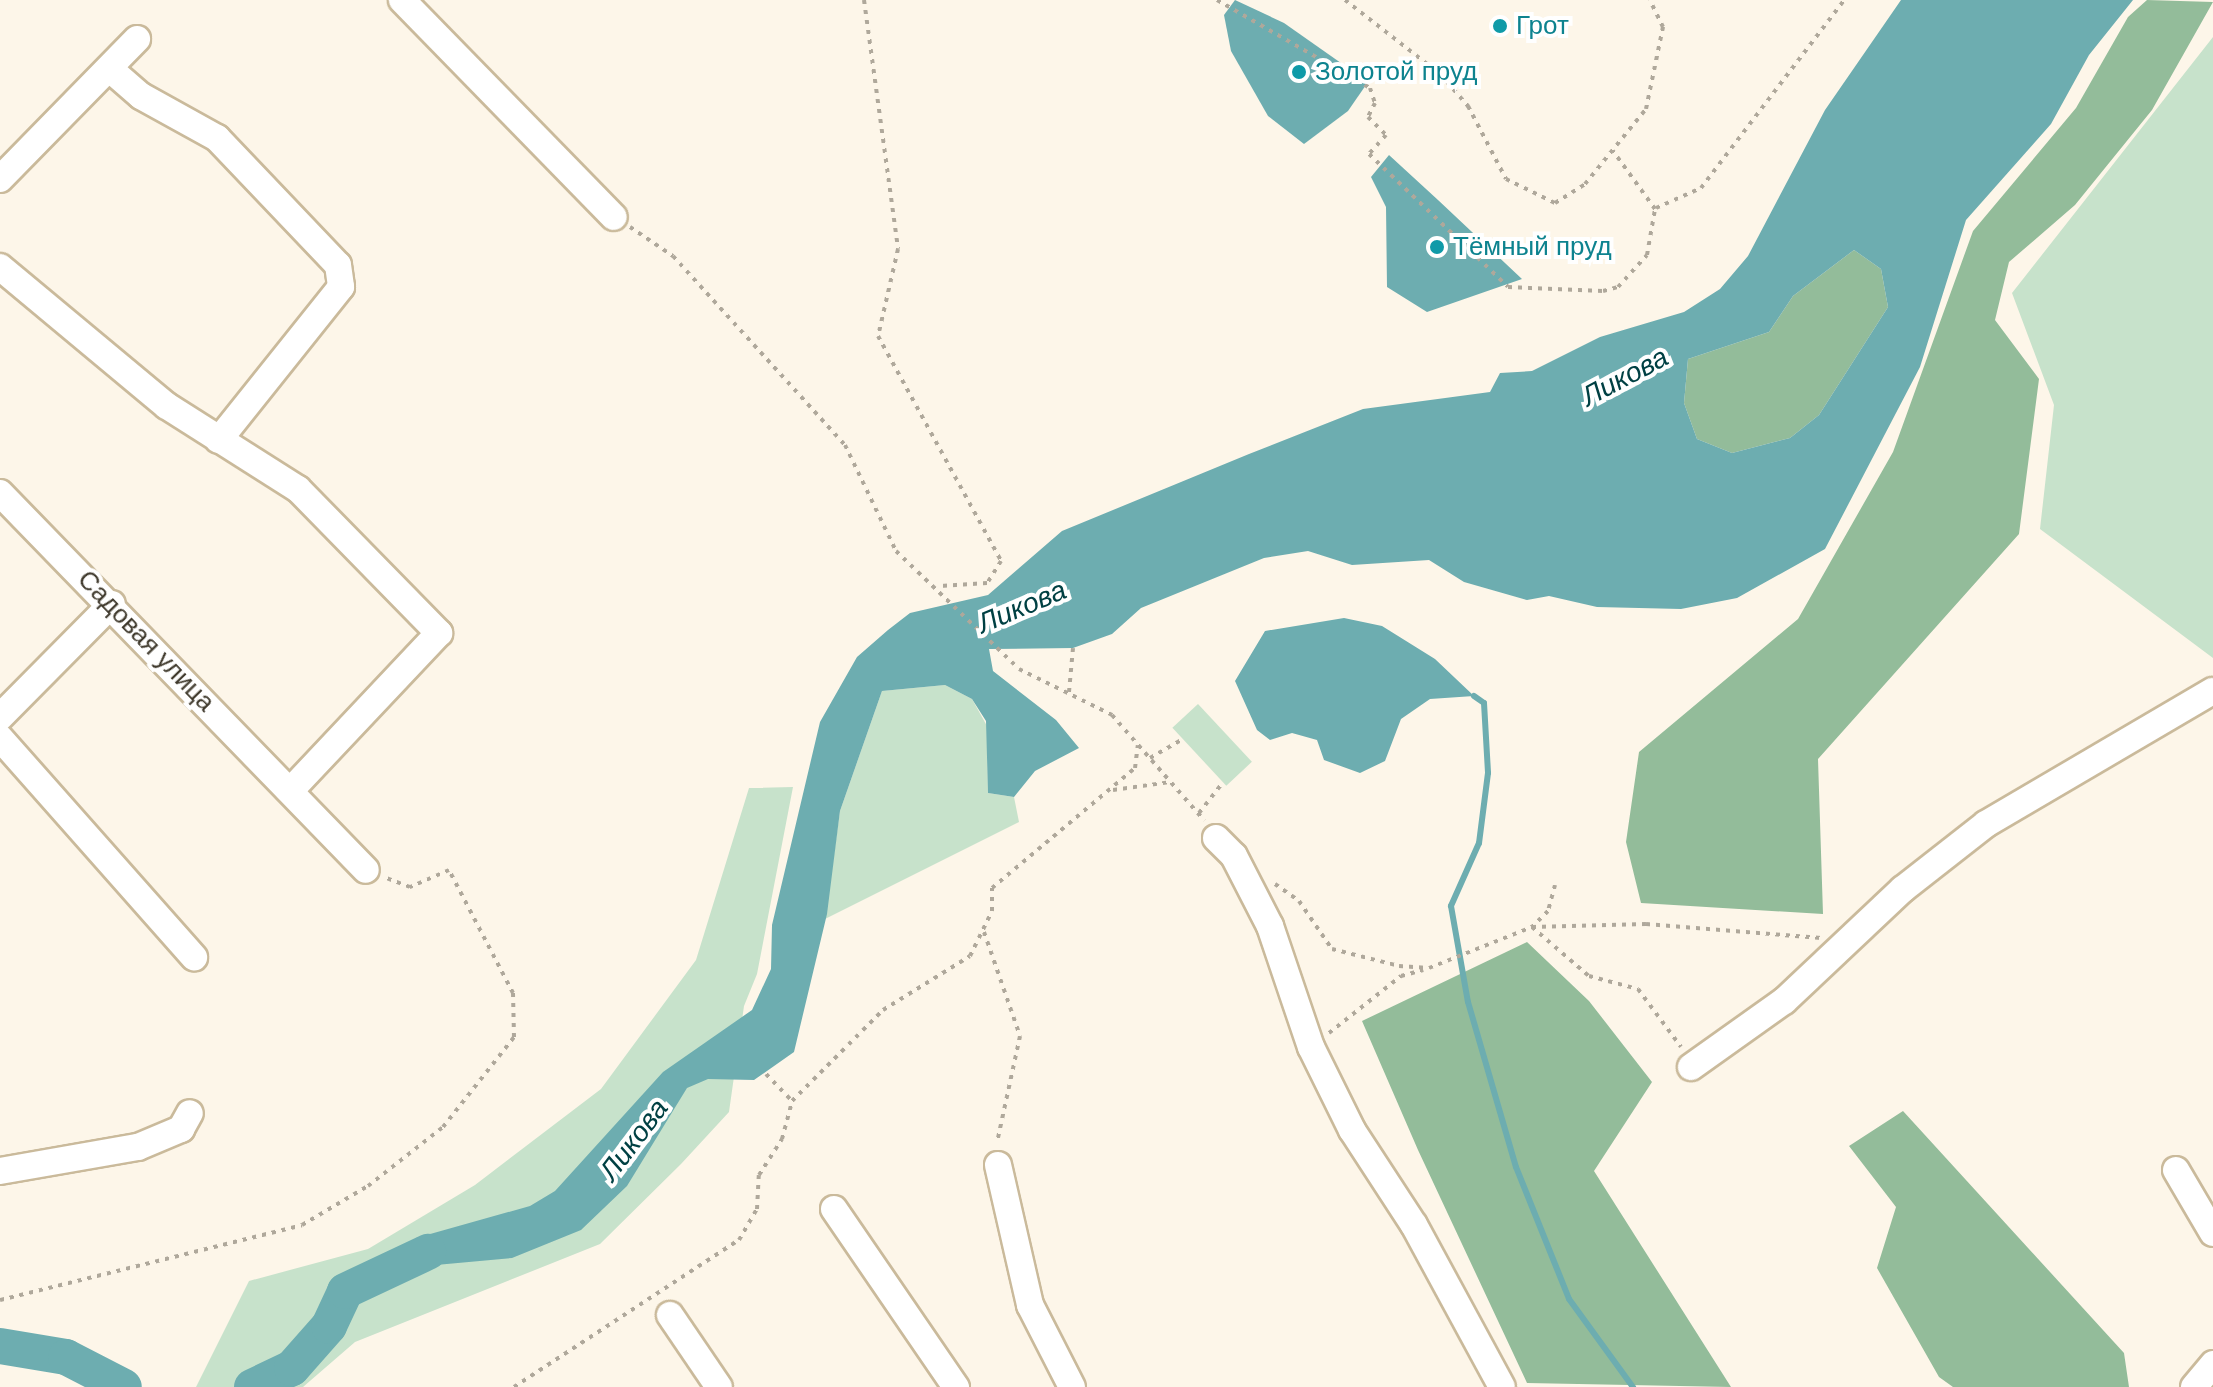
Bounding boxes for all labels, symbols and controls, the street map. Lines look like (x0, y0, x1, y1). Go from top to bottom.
place label: Грот (1516, 10, 1569, 42)
marker: Грот (1491, 17, 1509, 35)
place label: Золотой пруд (1315, 56, 1477, 88)
marker: Золотой пруд (1290, 63, 1308, 81)
place label: Тёмный пруд (1453, 231, 1612, 263)
marker: Тёмный пруд (1428, 238, 1446, 256)
water label: Ликова (1576, 340, 1674, 414)
street label: Садовая улица (71, 564, 221, 718)
water label: Ликова (973, 573, 1071, 641)
water label: Ликова (593, 1093, 675, 1187)

